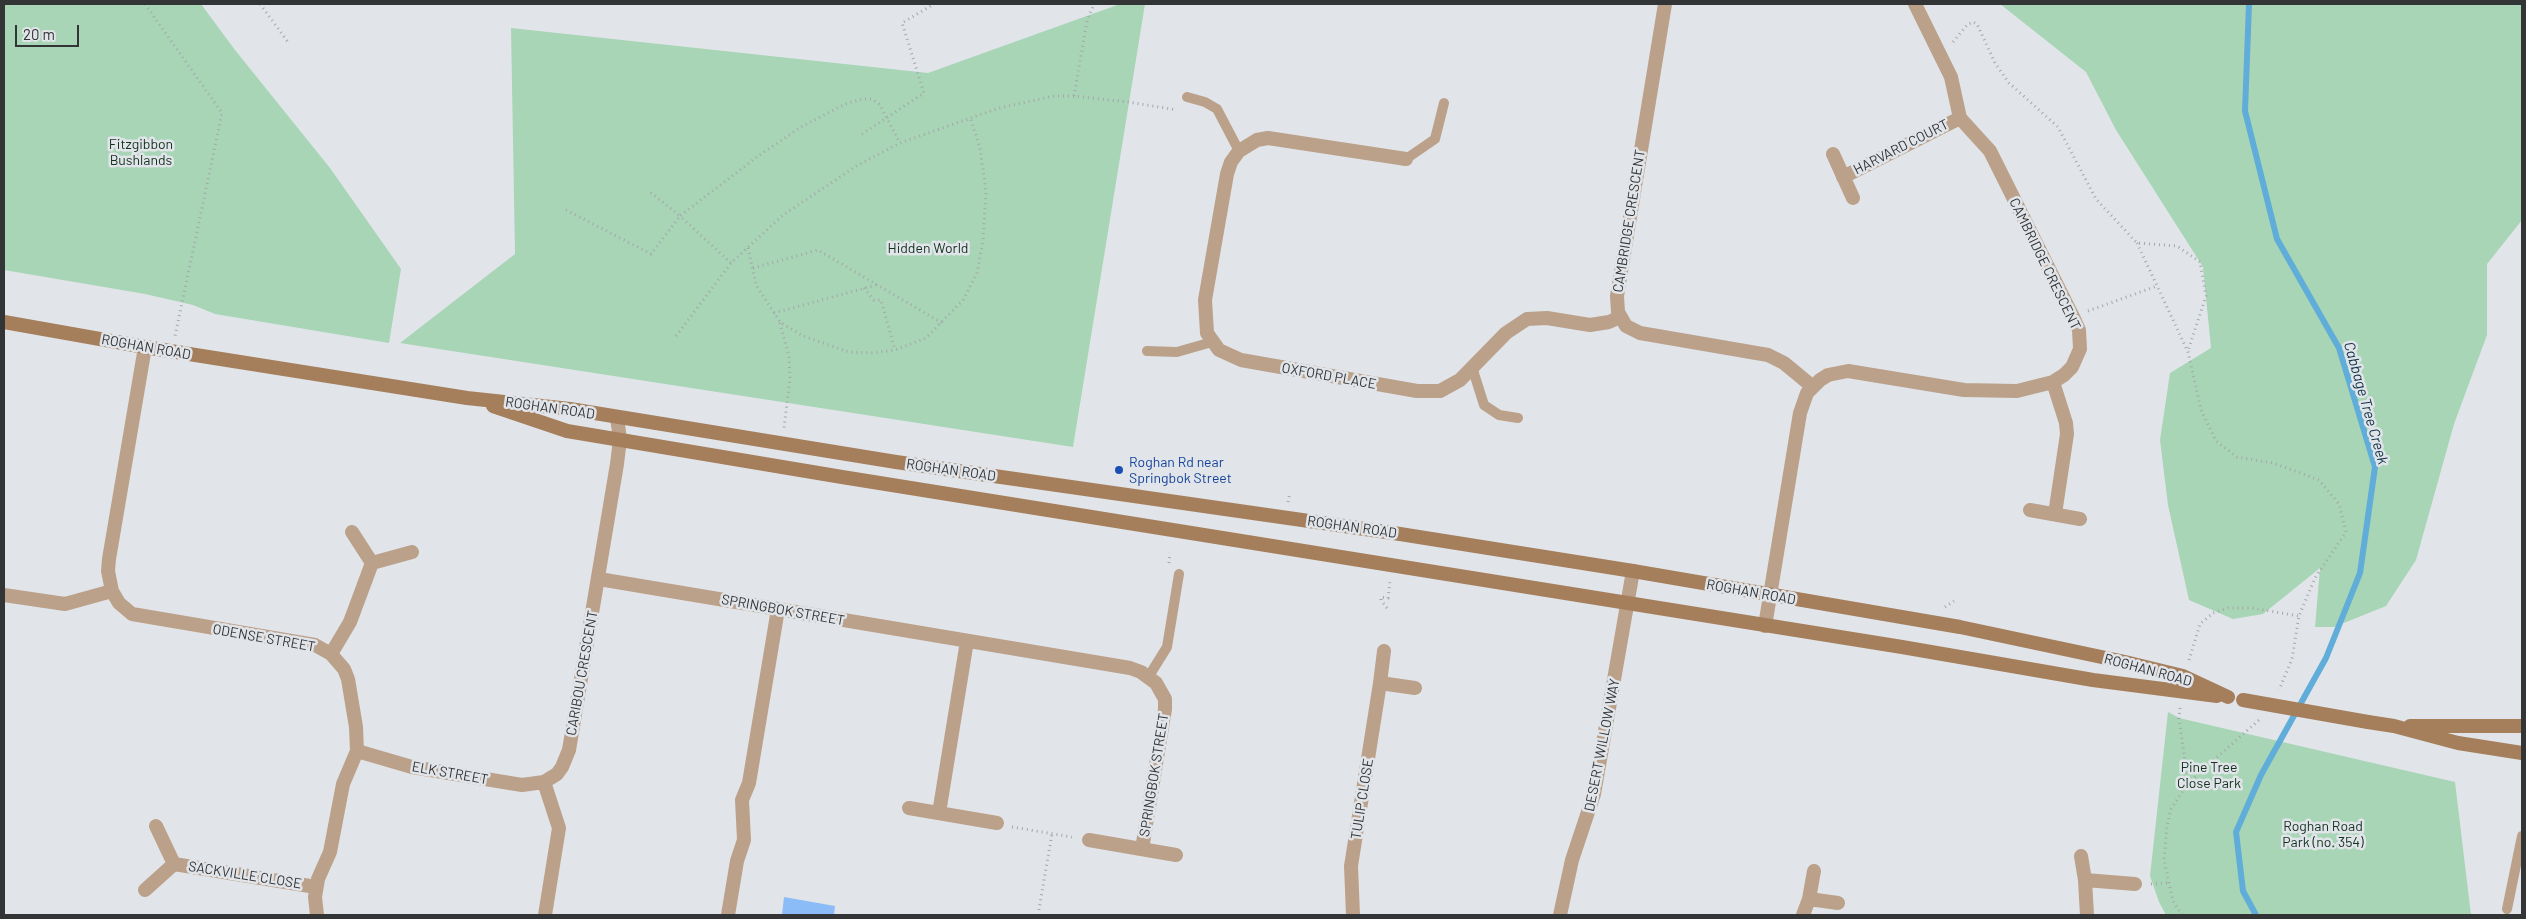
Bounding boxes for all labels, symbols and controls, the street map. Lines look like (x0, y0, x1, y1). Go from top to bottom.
scale bar (18, 15, 81, 47)
text: 20 m (23, 25, 55, 43)
street label: HARVARD COURT (1851, 116, 1951, 178)
park label: Fitzgibbon Bushlands (109, 136, 173, 168)
street label: CAMBRIDGE CRESCENT (1609, 148, 1649, 294)
street label: CAMBRIDGE CRESCENT (2006, 195, 2084, 333)
park label: Hidden World (887, 240, 969, 256)
street label: ROGHAN ROAD (100, 331, 192, 363)
water label: Cabbage Tree Creek (2340, 340, 2392, 466)
street label: OXFORD PLACE (1280, 359, 1378, 393)
street label: ROGHAN ROAD (504, 393, 596, 423)
place label: Roghan Rd near Springbok Street (1129, 454, 1232, 487)
street label: ROGHAN ROAD (905, 455, 997, 485)
marker: Roghan Rd near Springbok Street (1113, 464, 1125, 476)
street label: ROGHAN ROAD (1306, 512, 1398, 542)
street label: ROGHAN ROAD (1705, 576, 1797, 608)
street label: SPRINGBOK STREET (720, 591, 846, 629)
street label: CARIBOU CRESCENT (563, 609, 601, 737)
street label: ODENSE STREET (211, 621, 317, 655)
street label: ROGHAN ROAD (2102, 650, 2194, 690)
street label: DESERT WILLOW WAY (1581, 677, 1623, 813)
street label: SPRINGBOK STREET (1136, 712, 1172, 838)
street label: TULIP CLOSE (1347, 757, 1377, 841)
street label: ELK STREET (411, 758, 489, 788)
park label: Pine Tree Close Park (2177, 759, 2241, 792)
park label: Roghan Road Park (no. 354) (2282, 818, 2364, 850)
street label: SACKVILLE CLOSE (187, 858, 303, 892)

